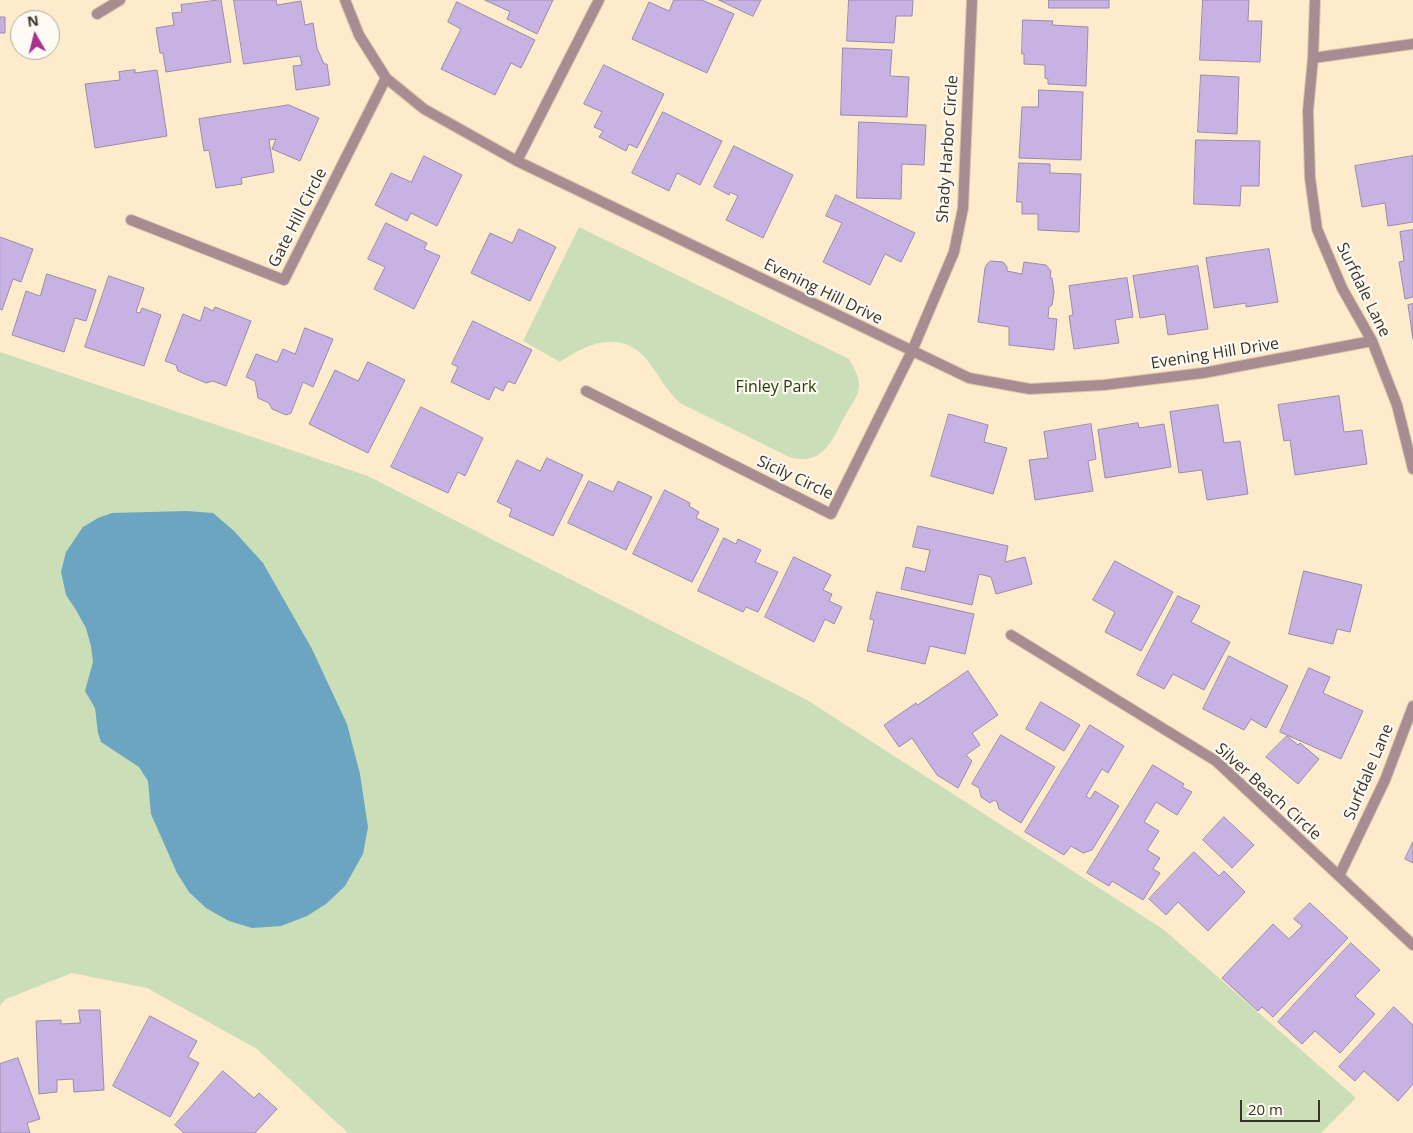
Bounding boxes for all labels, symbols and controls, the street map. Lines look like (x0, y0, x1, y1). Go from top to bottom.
north arrow (10, 10, 60, 60)
text: N (26, 10, 40, 31)
street label: Shady Harbor Circle (933, 74, 963, 224)
street label: Gate Hill Circle (265, 165, 331, 271)
street label: Surfdale Lane (1332, 240, 1394, 340)
street label: Evening Hill Drive (761, 255, 885, 329)
street label: Evening Hill Drive (1149, 334, 1281, 374)
park label: Finley Park (736, 377, 816, 397)
street label: Sicily Circle (754, 452, 836, 504)
street label: Surfdale Lane (1340, 721, 1398, 823)
street label: Silver Beach Circle (1211, 739, 1325, 845)
scale bar (1243, 1090, 1323, 1122)
text: 20 m (1248, 1099, 1283, 1119)

